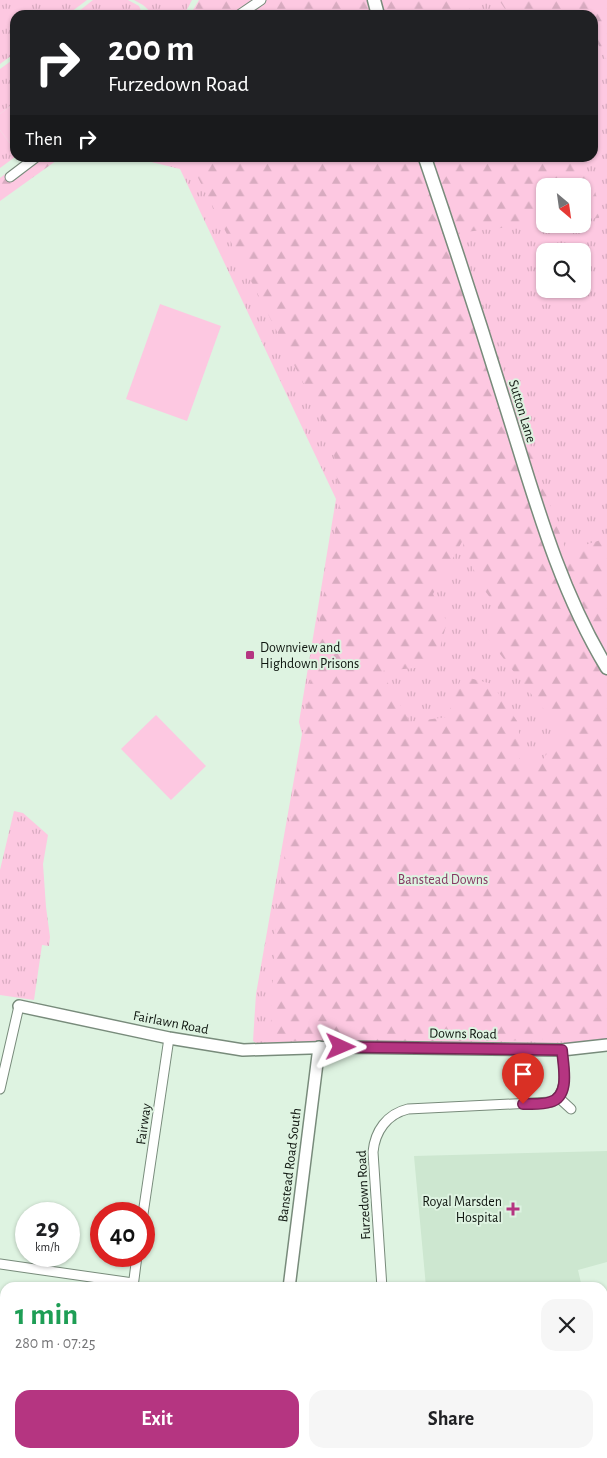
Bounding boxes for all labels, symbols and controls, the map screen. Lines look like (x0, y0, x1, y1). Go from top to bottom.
icon: right (25, 30, 90, 95)
text: 200 m (108, 32, 195, 67)
text: Furzedown Road (108, 73, 249, 95)
icon: right (73, 125, 101, 153)
text: Then (25, 130, 63, 149)
north arrow (536, 178, 591, 232)
map controls (536, 178, 591, 298)
button: search (536, 243, 591, 298)
street label: Sutton Lane (506, 378, 538, 444)
place label: Downview and Highdown Prisons (260, 641, 359, 671)
marker: Downview and Highdown Prisons (244, 649, 256, 661)
park label: Banstead Downs (398, 873, 488, 887)
street label: Fairlawn Road (132, 1009, 210, 1037)
position arrow (314, 1020, 366, 1072)
street label: Downs Road (429, 1026, 497, 1042)
pin (502, 1053, 544, 1104)
icon: arrive (509, 1060, 537, 1088)
street label: Fairway (134, 1103, 154, 1146)
street label: Banstead Road South (276, 1107, 304, 1223)
street label: Furzedown Road (355, 1150, 373, 1240)
place label: Royal Marsden Hospital (422, 1195, 502, 1225)
speed limit sign: 40 (90, 1202, 155, 1267)
marker: Royal Marsden Hospital (506, 1202, 520, 1216)
text: 29 (36, 1216, 59, 1241)
text: km/h (35, 1241, 60, 1253)
button: close (541, 1299, 593, 1351)
text: 1 min (15, 1300, 78, 1330)
text: 280 m · 07:25 (15, 1335, 95, 1351)
button: Exit (15, 1390, 299, 1448)
button: Share (309, 1390, 593, 1448)

